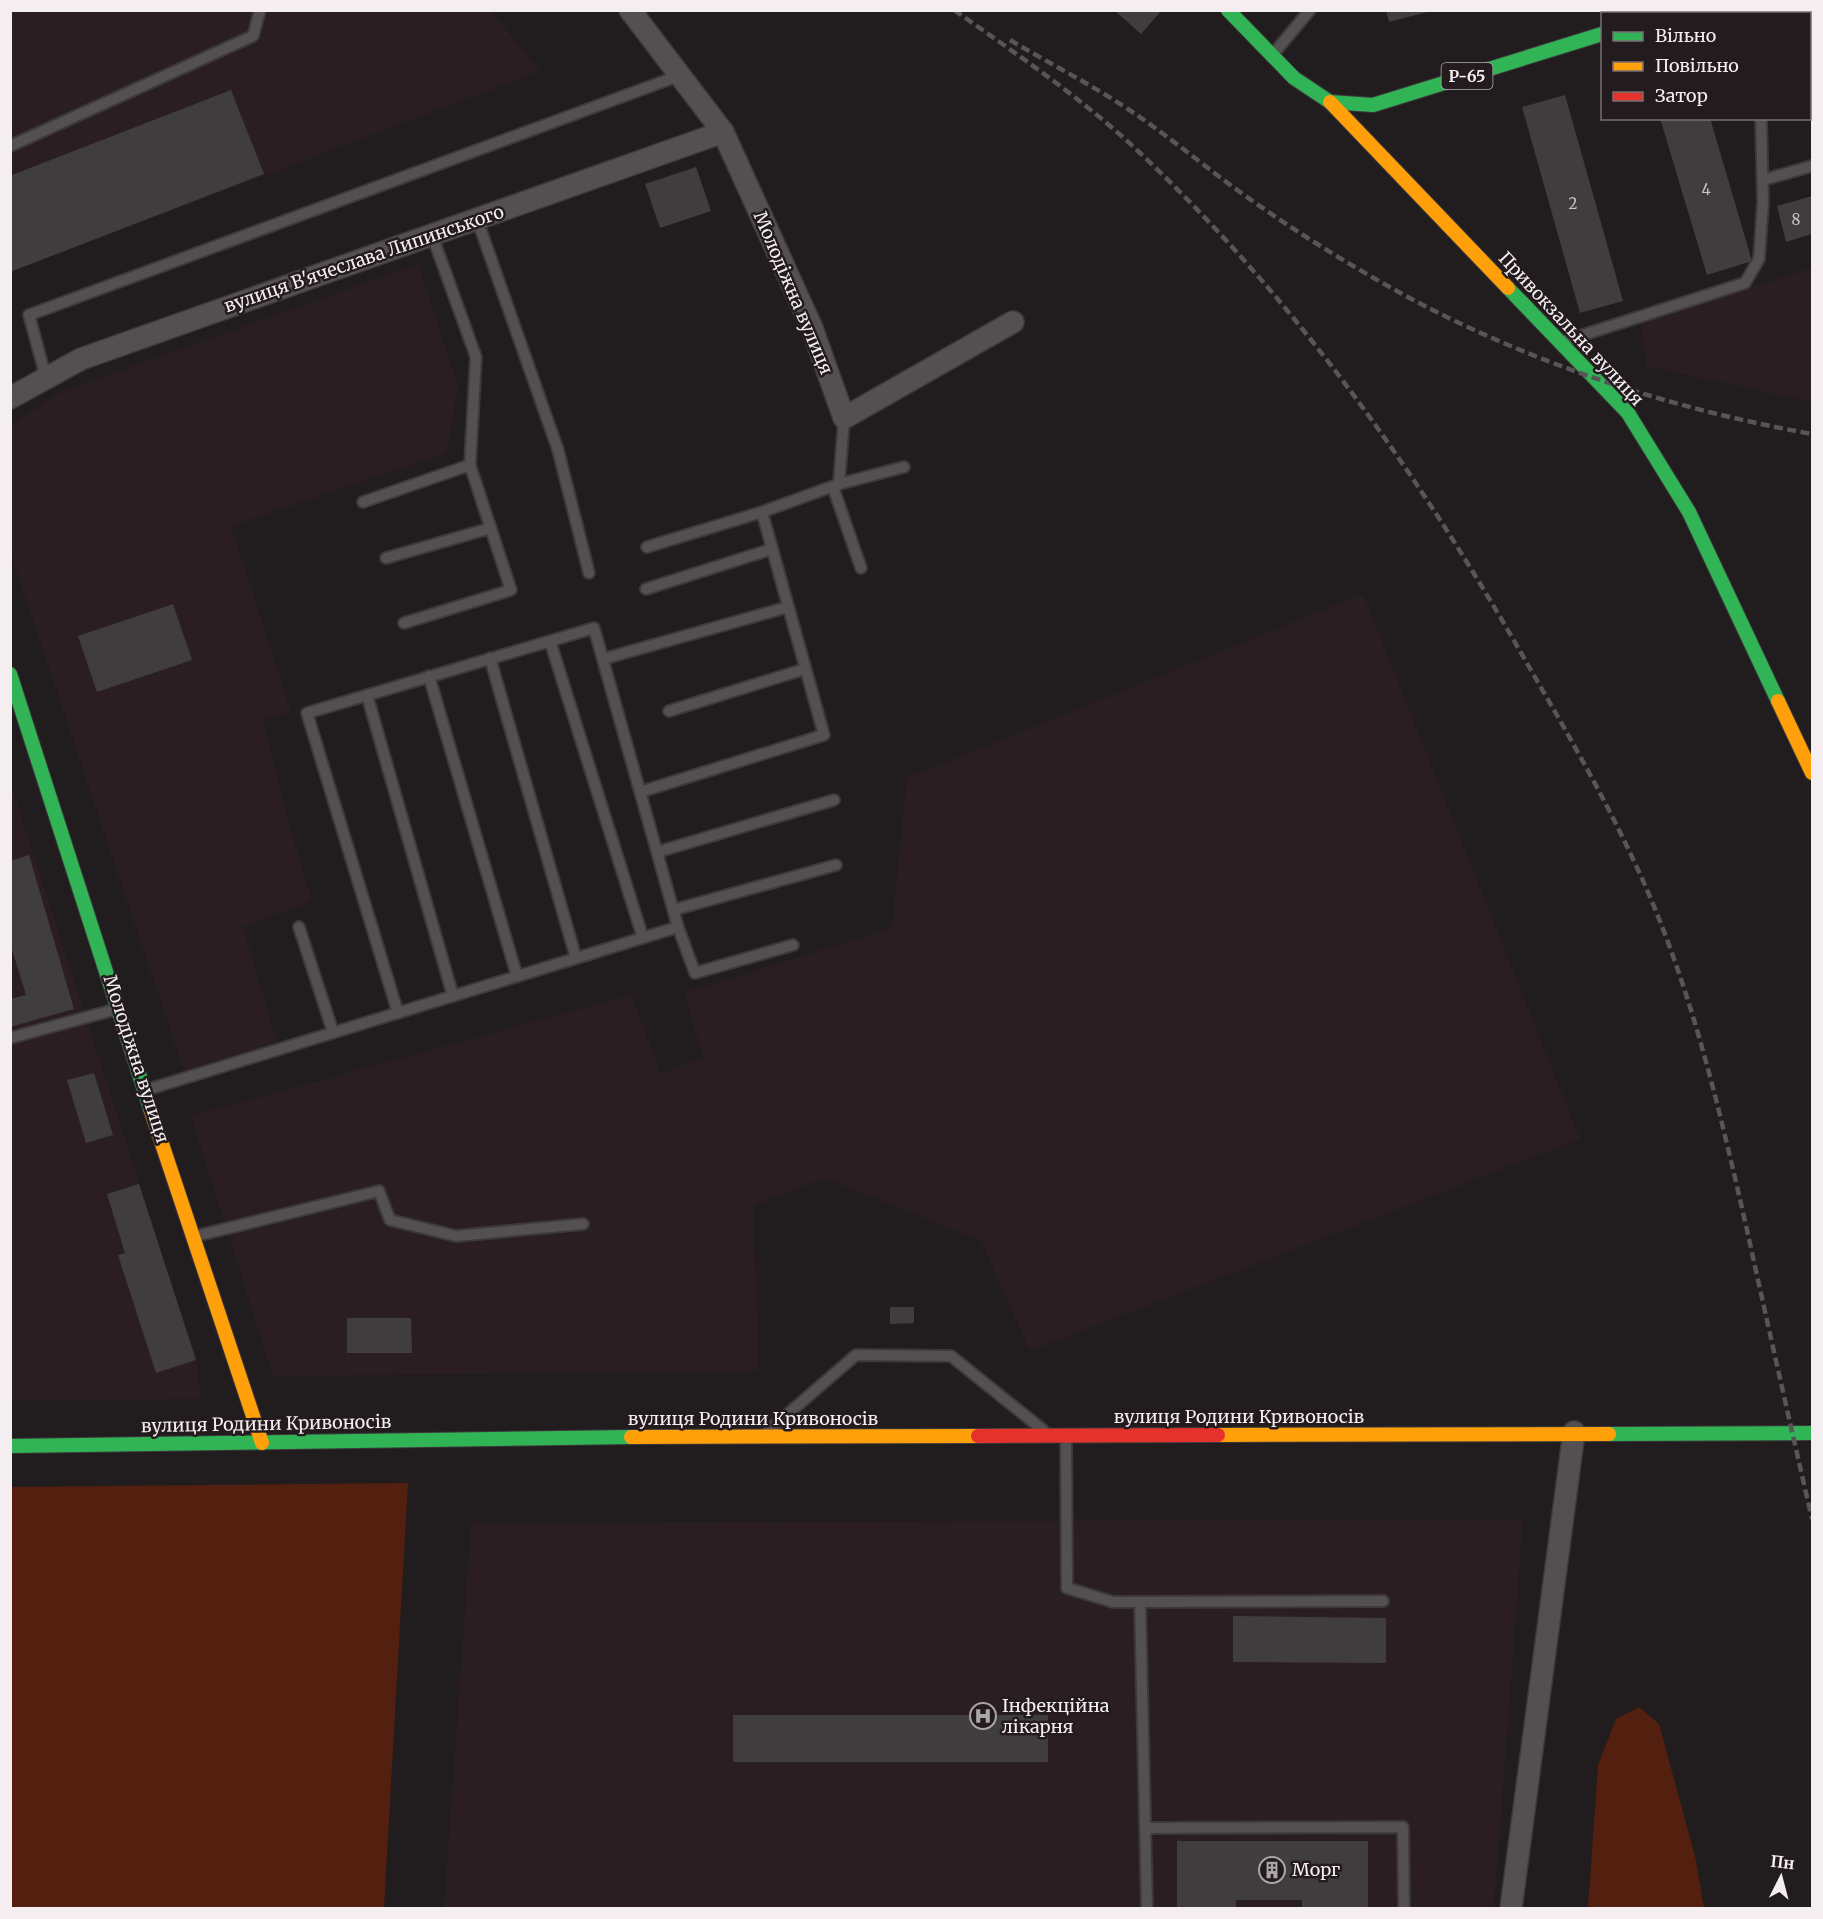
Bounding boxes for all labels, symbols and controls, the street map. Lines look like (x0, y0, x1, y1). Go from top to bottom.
legend (1601, 12, 1811, 120)
text: Вільно (1655, 24, 1716, 47)
text: Повільно (1655, 54, 1739, 77)
road number: Р-65 (1442, 63, 1492, 89)
text: Затор (1655, 84, 1708, 107)
house number: 4 (1701, 180, 1711, 199)
house number: 2 (1569, 194, 1578, 213)
street label: вулиця В'ячеслава Липинського (221, 200, 507, 317)
street label: Молодіжна вулиця (749, 208, 838, 378)
house number: 8 (1792, 210, 1801, 229)
street label: Привокзальна вулиця (1494, 247, 1649, 411)
street label: Молодіжна вулиця (98, 972, 175, 1146)
street label: вулиця Родини Кривоносів (1114, 1405, 1365, 1428)
street label: вулиця Родини Кривоносів (628, 1407, 879, 1430)
street label: вулиця Родини Кривоносів (141, 1410, 392, 1437)
place label: Інфекційна лікарня (1002, 1694, 1110, 1738)
hospital icon: Інфекційна лікарня (968, 1701, 998, 1731)
north arrow (1751, 1847, 1811, 1907)
text: Пн (1770, 1851, 1796, 1873)
building icon: Морг (1257, 1855, 1287, 1885)
place label: Морг (1292, 1858, 1340, 1881)

